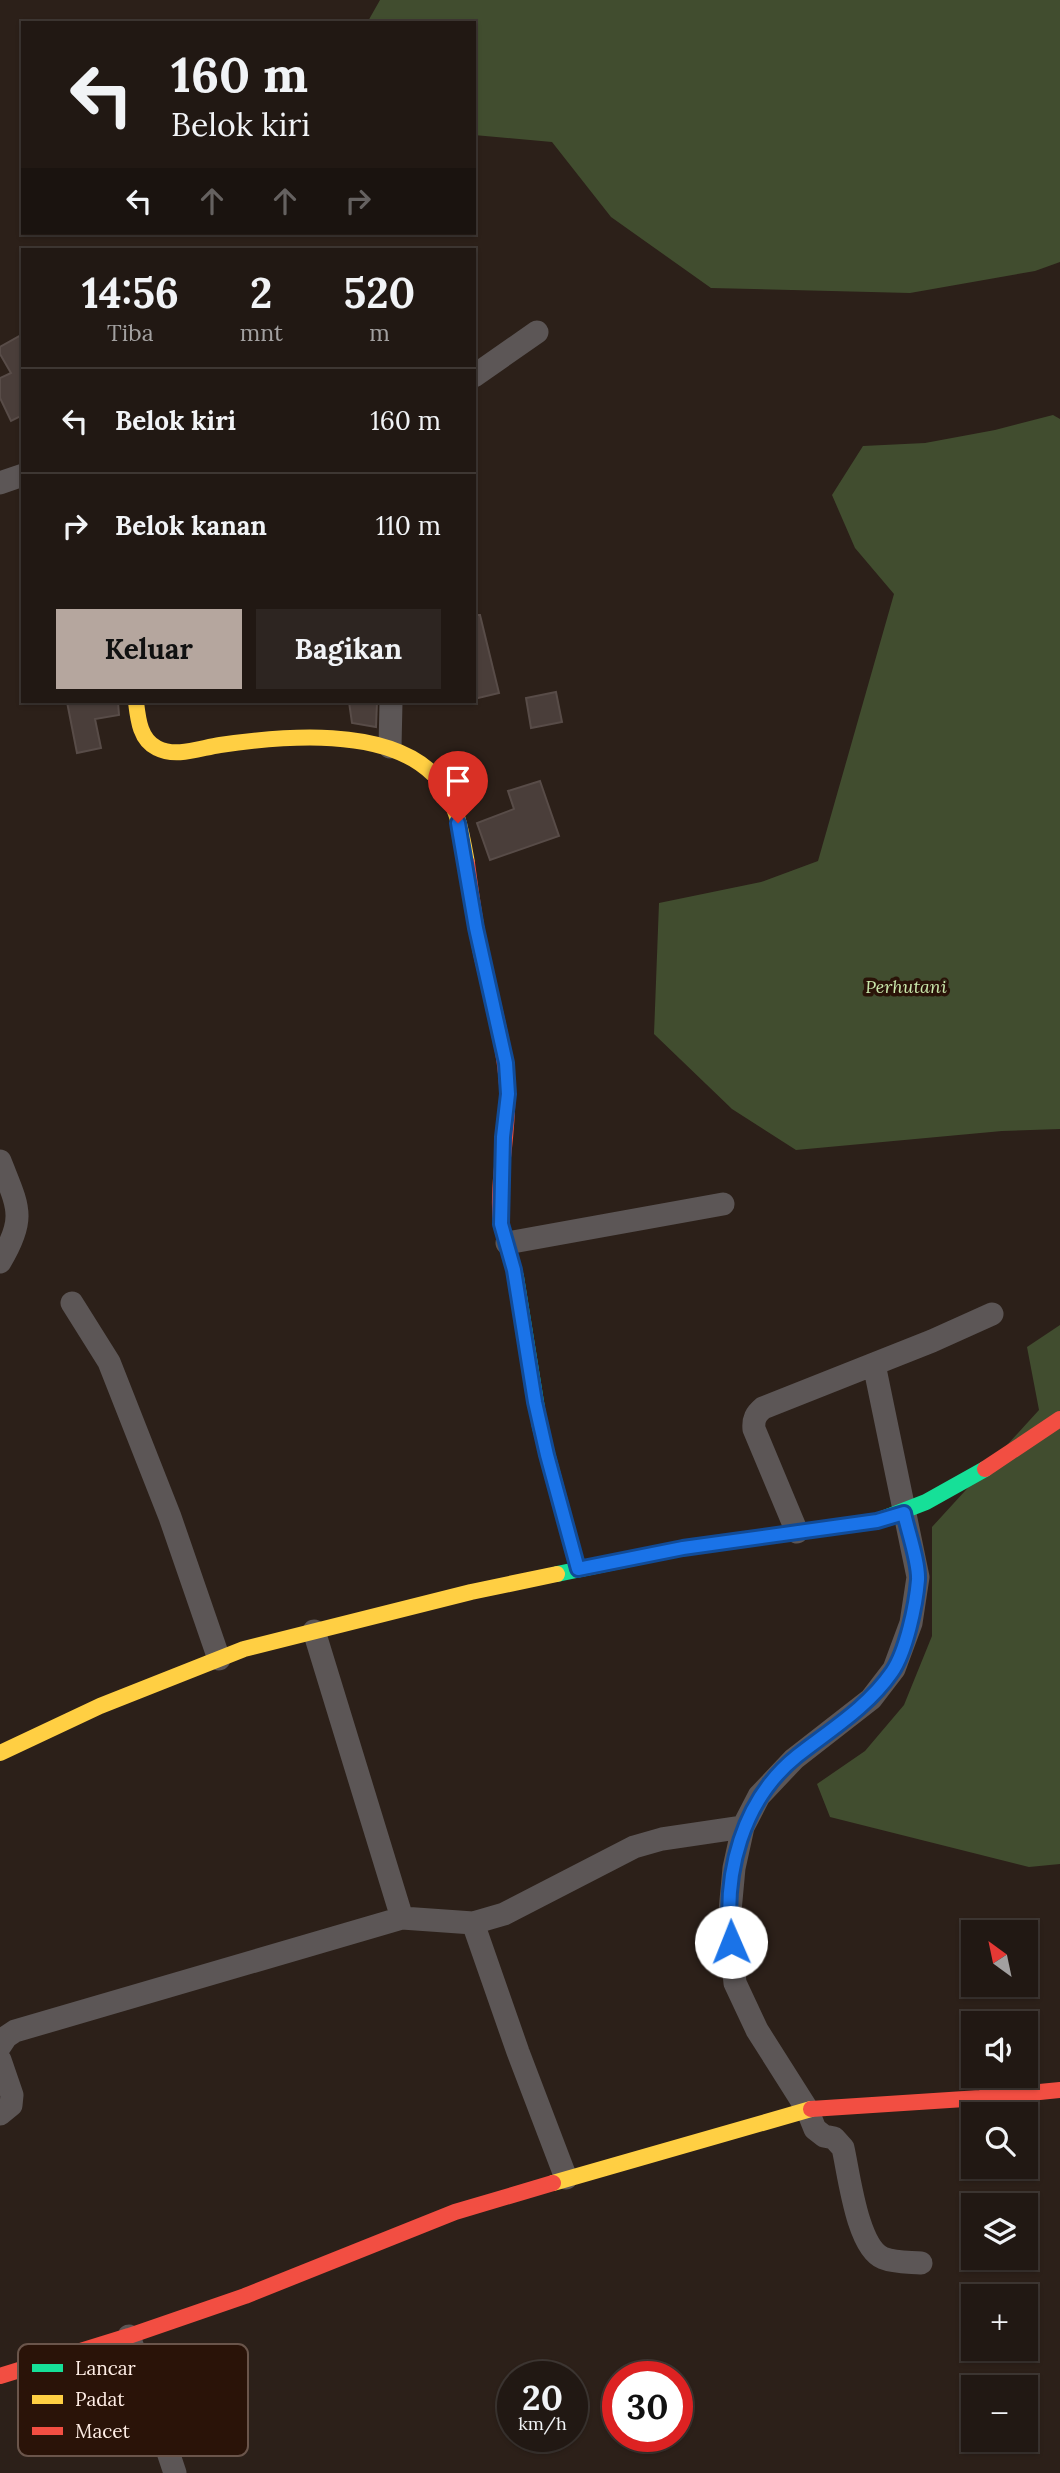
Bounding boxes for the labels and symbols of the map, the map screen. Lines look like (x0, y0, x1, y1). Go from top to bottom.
pin (428, 751, 488, 823)
park label: Perhutani (865, 975, 947, 998)
position arrow (694, 1905, 768, 1979)
north arrow (961, 1920, 1038, 1997)
legend (18, 2344, 248, 2456)
text: Lancar (75, 2356, 137, 2380)
speed limit sign: 30 (602, 2361, 693, 2452)
text: Padat (75, 2387, 125, 2411)
text: Macet (75, 2419, 130, 2443)

